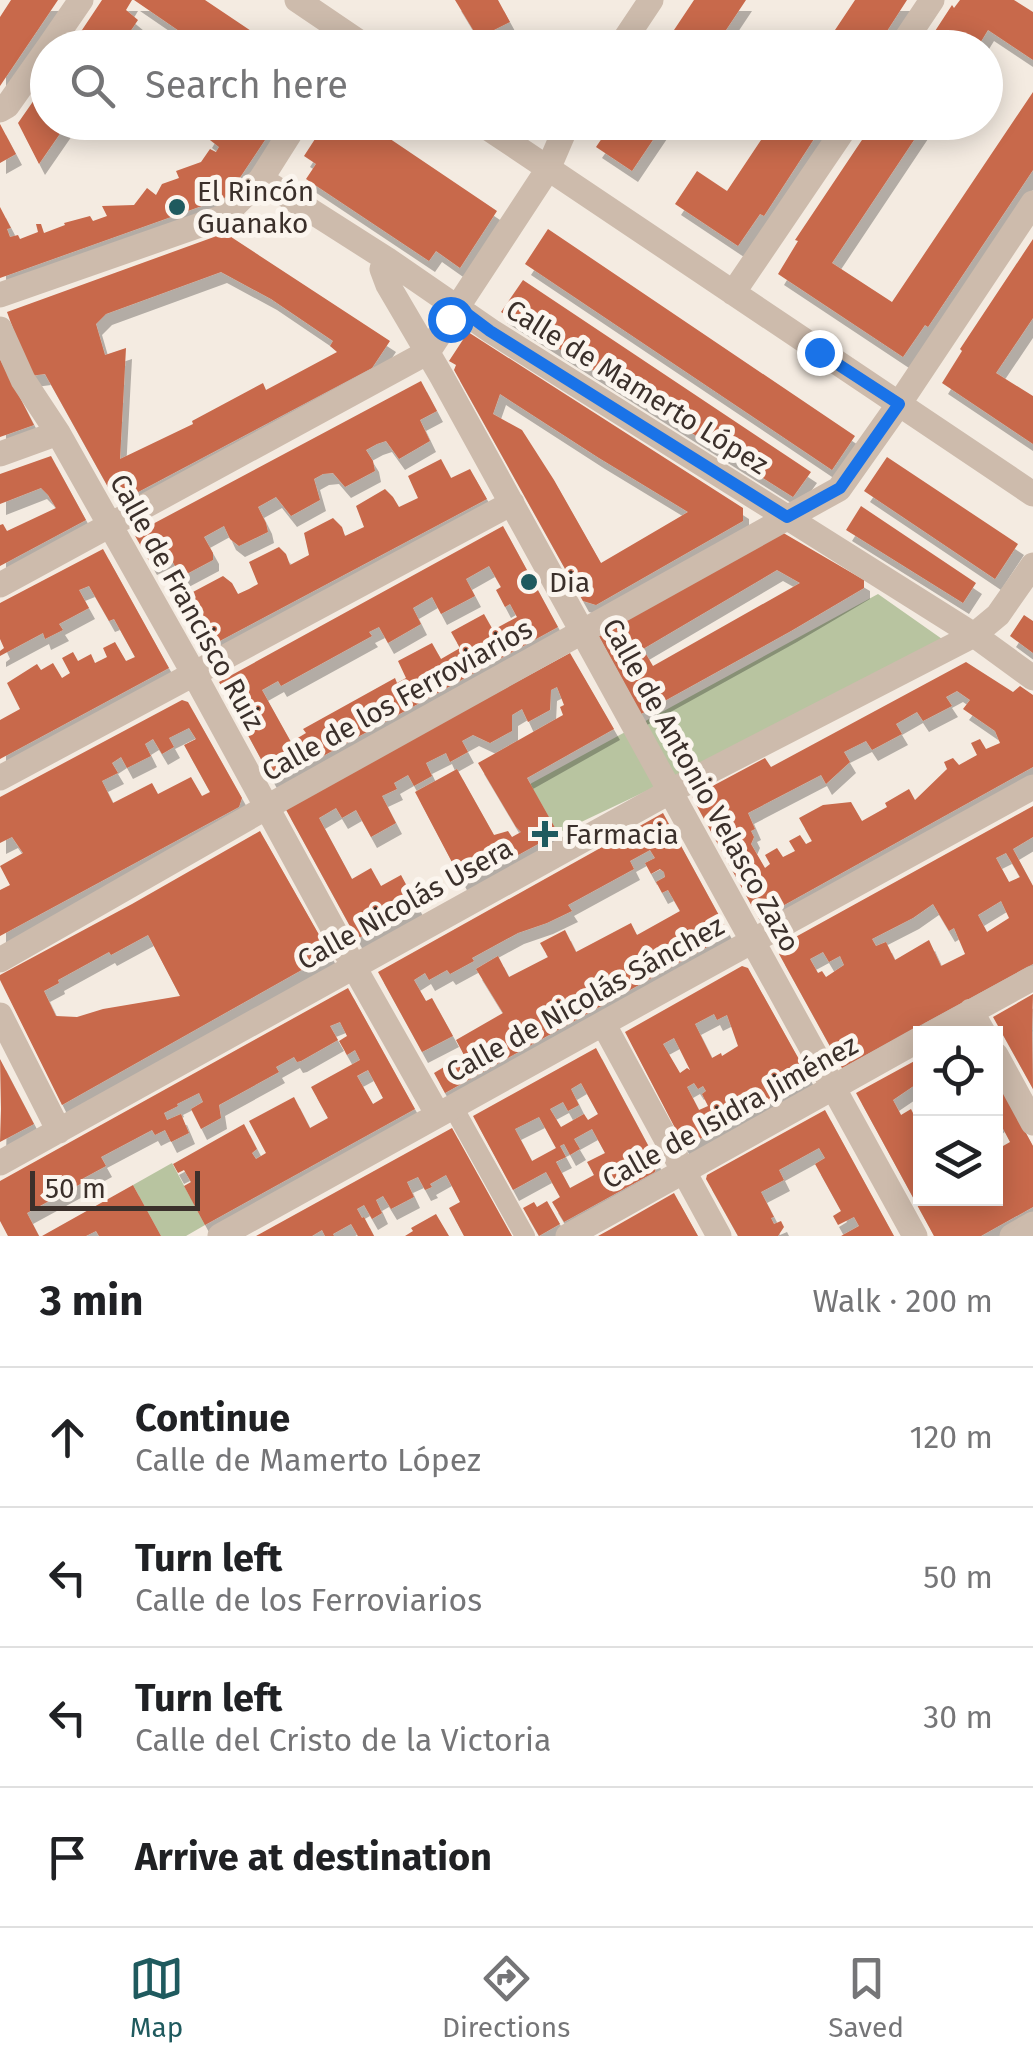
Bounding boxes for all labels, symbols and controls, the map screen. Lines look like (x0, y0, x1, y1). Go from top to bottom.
search box (30, 30, 1003, 140)
icon: search (65, 58, 120, 113)
text: Search here (145, 62, 348, 108)
place label: El Rincón Guanako (197, 175, 314, 240)
marker: El Rincón Guanako (166, 196, 188, 218)
street label: Calle de Mamerto López (500, 293, 774, 481)
route start (428, 297, 474, 343)
route end (797, 330, 843, 376)
street label: Calle de Francisco Ruiz (103, 468, 271, 736)
place label: Dia (549, 566, 590, 599)
marker: Dia (518, 571, 540, 593)
street label: Calle de los Ferroviarios (256, 612, 538, 788)
street label: Calle de Antonio Velasco Zazo (595, 613, 807, 957)
place label: Farmacia (565, 818, 679, 851)
marker: Farmacia (534, 823, 556, 845)
street label: Calle Nicolás Usera (292, 831, 518, 977)
street label: Calle de Nicolás Sánchez (440, 909, 730, 1089)
map controls (913, 1026, 1003, 1206)
button: locate (913, 1026, 1003, 1116)
street label: Calle de Isidra Jiménez (597, 1028, 863, 1196)
button: layers (913, 1116, 1003, 1206)
scale bar (30, 1166, 200, 1210)
text: 50 m (45, 1172, 106, 1205)
text: 3 min (40, 1276, 143, 1326)
text: Walk · 200 m (813, 1282, 993, 1320)
text: Continue (135, 1395, 290, 1441)
icon: ahead (40, 1410, 95, 1465)
text: 120 m (910, 1418, 993, 1456)
text: Calle de Mamerto López (135, 1441, 481, 1479)
text: Turn left (135, 1535, 282, 1581)
icon: left (40, 1550, 95, 1605)
text: 50 m (923, 1558, 993, 1596)
text: Calle de los Ferroviarios (135, 1581, 482, 1619)
text: Turn left (135, 1675, 282, 1721)
icon: left (40, 1690, 95, 1745)
text: 30 m (923, 1698, 993, 1736)
text: Calle del Cristo de la Victoria (135, 1721, 551, 1759)
icon: arrive (40, 1830, 95, 1885)
text: Arrive at destination (135, 1834, 492, 1880)
tab: Map (129, 1951, 184, 2044)
tab: Directions (442, 1951, 570, 2044)
tab: Saved (828, 1951, 904, 2044)

